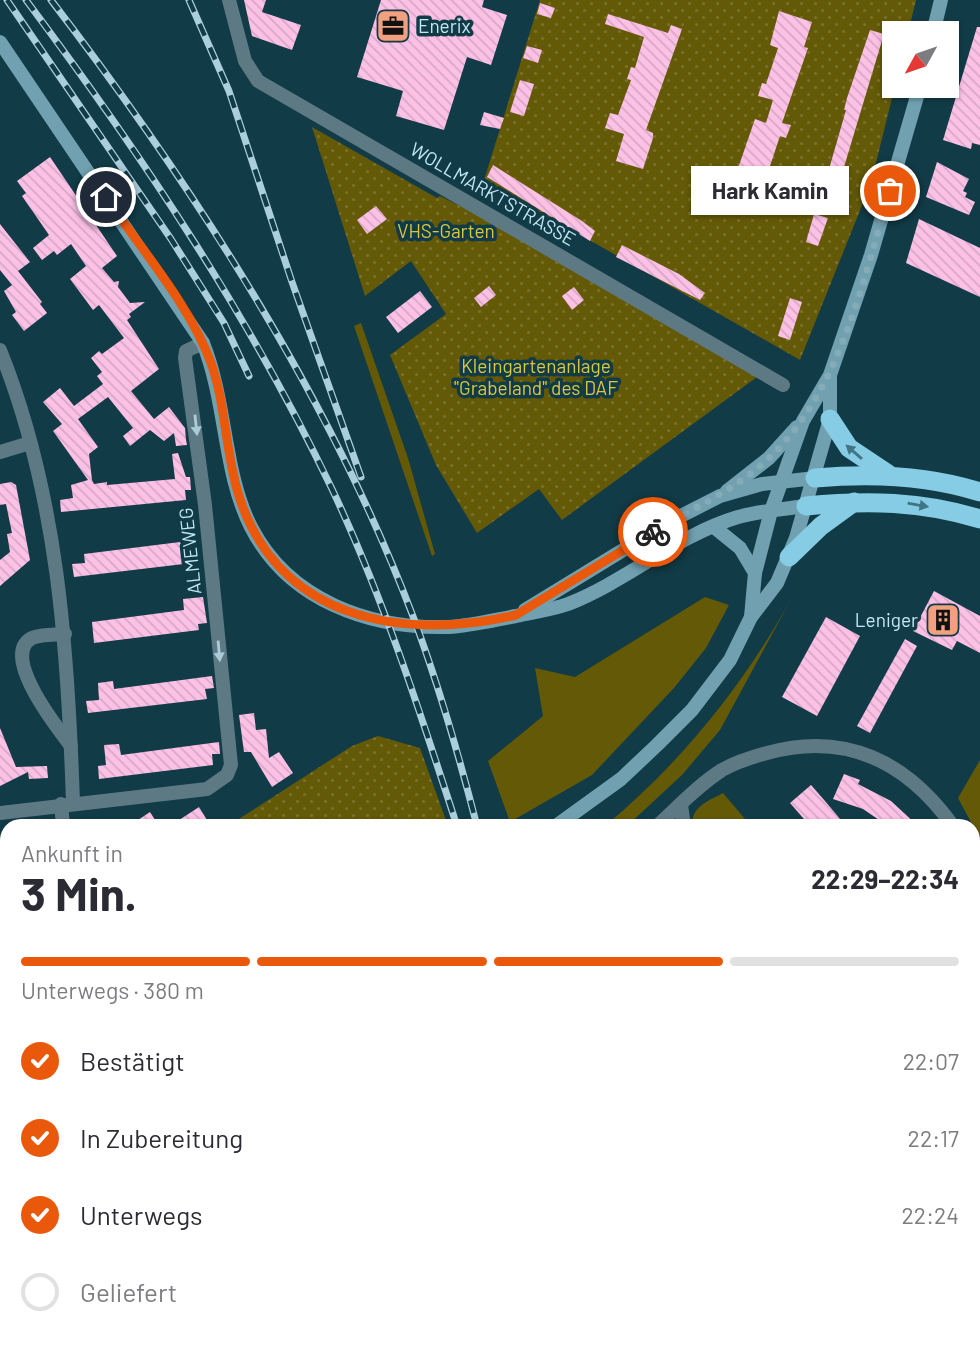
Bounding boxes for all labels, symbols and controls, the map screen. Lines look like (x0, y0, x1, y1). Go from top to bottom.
office icon: Enerix (374, 7, 412, 45)
place label: Enerix (418, 14, 471, 37)
north arrow (882, 21, 959, 98)
map controls (882, 21, 959, 98)
street label: WOLLMARKTSTRASSE (406, 137, 580, 250)
pin (860, 161, 920, 221)
callout: Hark Kamin (690, 166, 848, 216)
pin (76, 167, 136, 227)
icon: bag (871, 172, 909, 210)
text: Hark Kamin (712, 176, 828, 204)
icon: home (87, 178, 125, 216)
park label: VHS-Garten (397, 219, 495, 242)
park label: Kleingartenanlage "Grabeland" des DAF (454, 354, 618, 399)
one-way arrow (190, 414, 201, 436)
one-way arrow (846, 445, 863, 460)
courier (618, 497, 688, 567)
one-way arrow (908, 499, 930, 510)
street label: ALMEWEG (174, 506, 205, 596)
icon: bike (634, 513, 672, 551)
building icon: Leniger (924, 601, 962, 639)
place label: Leniger (855, 608, 918, 631)
one-way arrow (214, 640, 225, 662)
text: Ankunft in (21, 839, 123, 867)
text: 22:29–22:34 (811, 863, 959, 894)
text: 3 Min. (21, 865, 137, 920)
text: Unterwegs · 380 m (21, 976, 204, 1004)
icon: check (21, 1042, 59, 1080)
text: Bestätigt (80, 1045, 185, 1076)
text: 22:07 (903, 1047, 959, 1075)
icon: check (21, 1119, 59, 1157)
text: In Zubereitung (80, 1122, 243, 1153)
text: 22:17 (908, 1124, 959, 1152)
icon: check (21, 1196, 59, 1234)
text: Unterwegs (80, 1199, 202, 1230)
text: 22:24 (902, 1201, 959, 1229)
text: Geliefert (80, 1276, 177, 1307)

